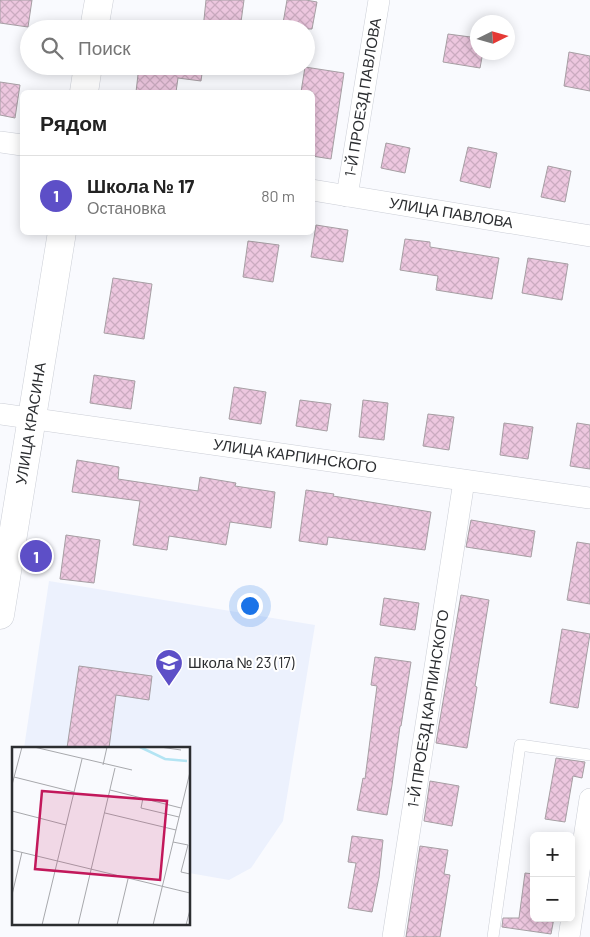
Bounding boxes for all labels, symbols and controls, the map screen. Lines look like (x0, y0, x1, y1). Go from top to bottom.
north arrow (470, 15, 515, 60)
street label: 1-Й ПРОЕЗД ПАВЛОВА (340, 16, 384, 178)
search box (20, 20, 315, 75)
icon: search (38, 34, 66, 62)
text: Поиск (78, 36, 131, 59)
text: Рядом (40, 110, 107, 135)
text: Школа № 17 (87, 174, 194, 197)
text: 1 (53, 186, 59, 205)
text: 80 m (261, 186, 295, 205)
street label: УЛИЦА ПАВЛОВА (388, 193, 515, 231)
text: Остановка (87, 198, 166, 217)
street label: УЛИЦА КРАСИНА (11, 361, 49, 486)
street label: УЛИЦА КАРПИНСКОГО (212, 434, 378, 476)
pin: 1 (20, 537, 52, 575)
your location (237, 593, 263, 619)
street label: 1-Й ПРОЕЗД КАРПИНСКОГО (403, 608, 452, 809)
school or university icon: Школа № 23 (17) (154, 648, 184, 687)
place label: Школа № 23 (17) (188, 653, 295, 671)
inset map (12, 747, 190, 924)
map controls (530, 832, 575, 922)
button: + (530, 832, 575, 877)
button: − (530, 877, 575, 922)

